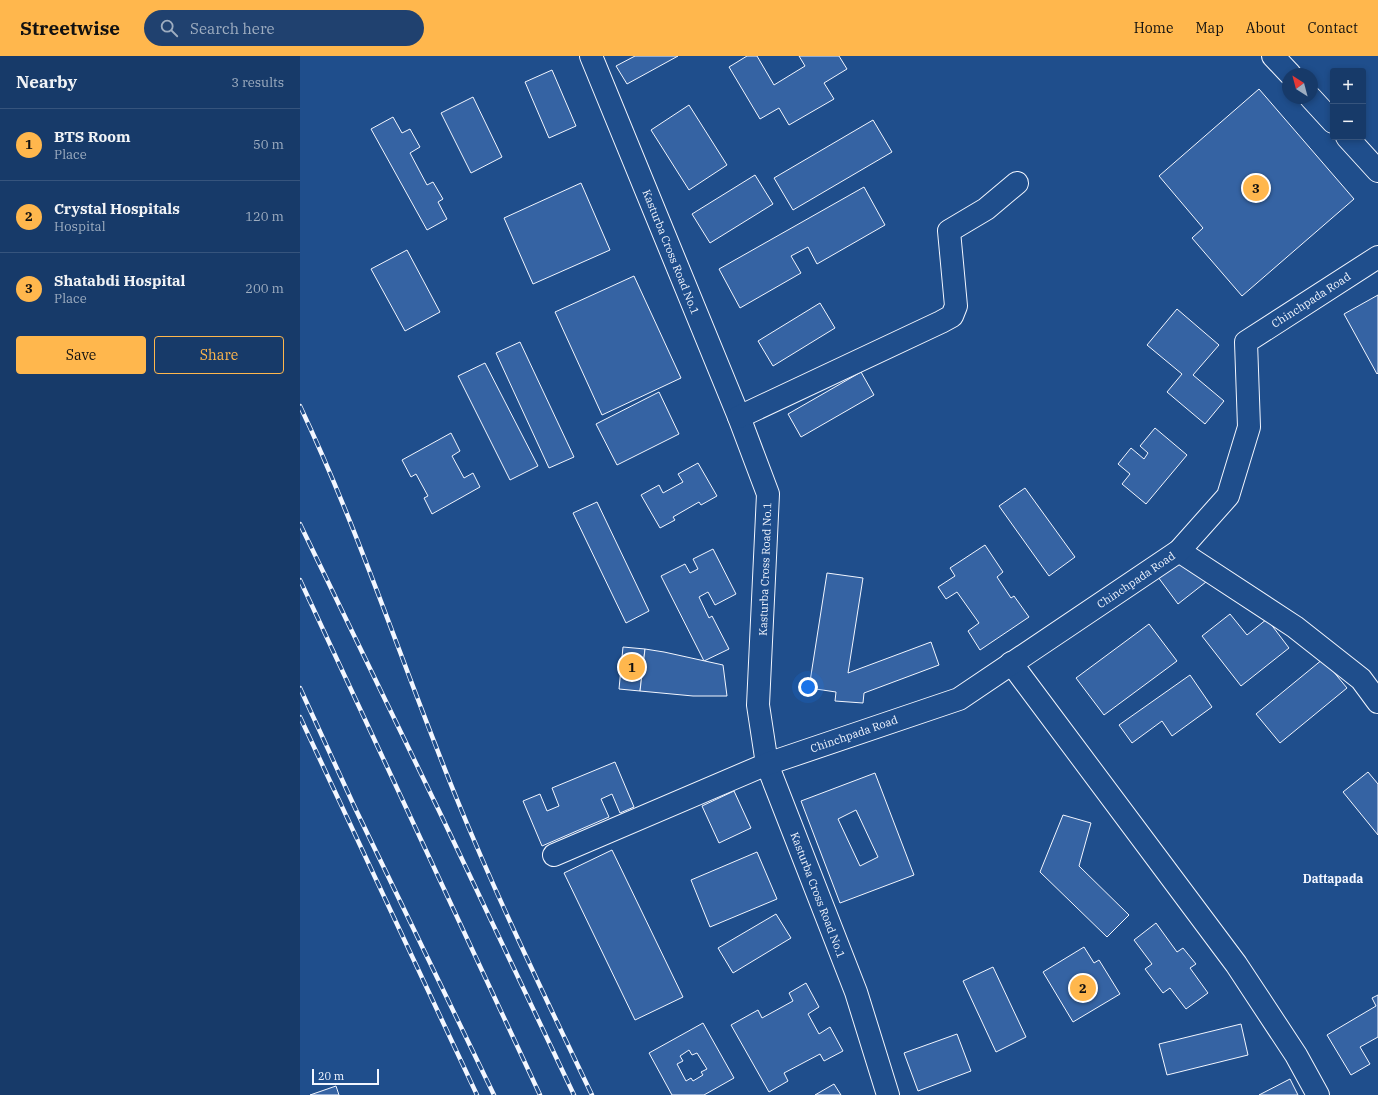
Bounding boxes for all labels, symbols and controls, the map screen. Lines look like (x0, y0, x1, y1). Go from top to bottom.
search box (144, 10, 424, 46)
text: Streetwise (20, 16, 120, 40)
icon: search (158, 17, 180, 39)
text: Search here (190, 19, 275, 38)
text: Home (1134, 19, 1173, 37)
text: Map (1195, 19, 1224, 37)
text: About (1246, 19, 1285, 37)
text: Contact (1307, 19, 1358, 37)
north arrow (1282, 68, 1318, 104)
map controls (1330, 68, 1366, 140)
button: + (1330, 68, 1366, 104)
text: Nearby (16, 71, 77, 93)
text: 3 results (231, 74, 284, 91)
button: − (1330, 104, 1366, 140)
text: BTS Room (54, 127, 131, 146)
text: 1 (25, 136, 33, 153)
text: 50 m (253, 136, 284, 153)
text: Place (54, 146, 87, 163)
pin: 3 (1243, 173, 1269, 203)
street label: Kasturba Cross Road No.1 (639, 187, 703, 317)
text: Crystal Hospitals (54, 199, 180, 218)
text: 2 (25, 208, 33, 225)
text: 120 m (245, 208, 284, 225)
text: Hospital (54, 218, 106, 235)
street label: Chinchpada Road (1269, 269, 1353, 331)
text: Shatabdi Hospital (54, 271, 185, 290)
text: 3 (25, 280, 33, 297)
text: 200 m (245, 280, 284, 297)
text: Place (54, 290, 87, 307)
button: Save (16, 336, 146, 374)
button: Share (154, 336, 284, 374)
street label: Kasturba Cross Road No.1 (756, 502, 774, 636)
street label: Chinchpada Road (1094, 548, 1178, 611)
pin: 1 (619, 652, 645, 682)
your location (798, 677, 818, 697)
street label: Chinchpada Road (809, 712, 900, 755)
street label: Kasturba Cross Road No.1 (788, 830, 848, 960)
district label: Dattapada (1303, 871, 1364, 886)
pin: 2 (1070, 973, 1096, 1003)
scale bar (312, 1067, 379, 1086)
text: 20 m (318, 1069, 344, 1083)

